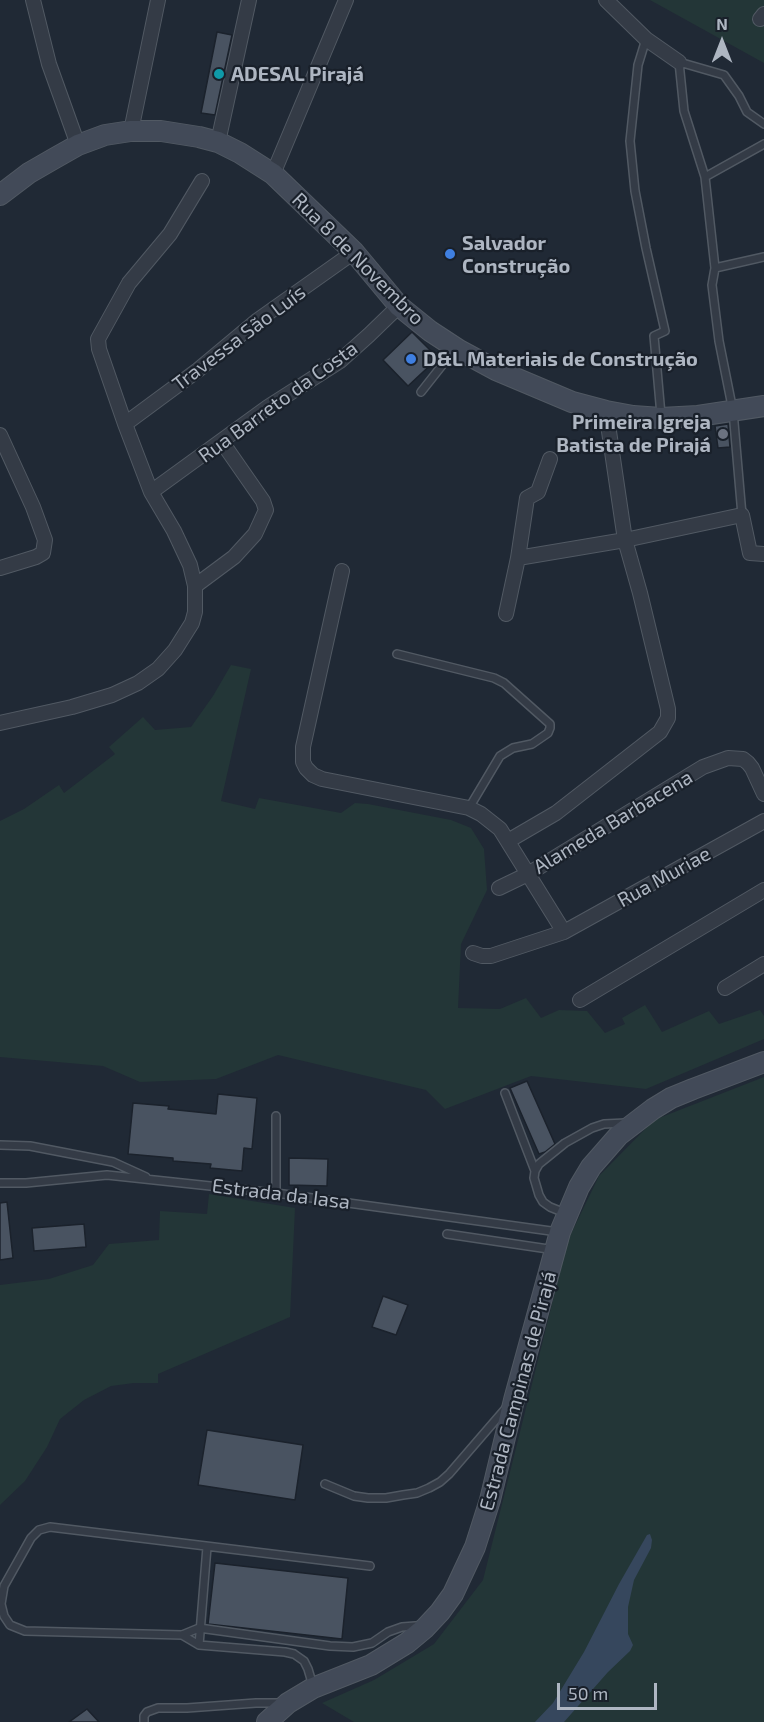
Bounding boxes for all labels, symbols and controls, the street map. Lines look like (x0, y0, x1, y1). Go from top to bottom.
north arrow (692, 12, 752, 72)
text: N (716, 14, 728, 33)
place label: ADESAL Pirajá (231, 62, 364, 86)
marker: ADESAL Pirajá (212, 67, 226, 81)
street label: Rua 8 de Novembro (287, 188, 429, 330)
place label: Salvador Construção (462, 231, 570, 278)
marker: Salvador Construção (443, 247, 457, 261)
street label: Travessa São Luís (168, 280, 310, 396)
street label: Rua Barreto da Costa (194, 336, 362, 468)
place label: D&L Materiais de Construção (423, 347, 698, 371)
marker: D&L Materiais de Construção (404, 352, 418, 366)
place label: Primeira Igreja Batista de Pirajá (556, 410, 711, 457)
marker: Primeira Igreja Batista de Pirajá (716, 427, 730, 441)
street label: Alameda Barbacena (529, 765, 697, 879)
street label: Rua Muriae (613, 842, 715, 912)
street label: Estrada da Iasa (210, 1174, 352, 1214)
street label: Estrada Campinas de Pirajá (474, 1269, 562, 1513)
scale bar (560, 1671, 660, 1709)
text: 50 m (568, 1682, 608, 1704)

